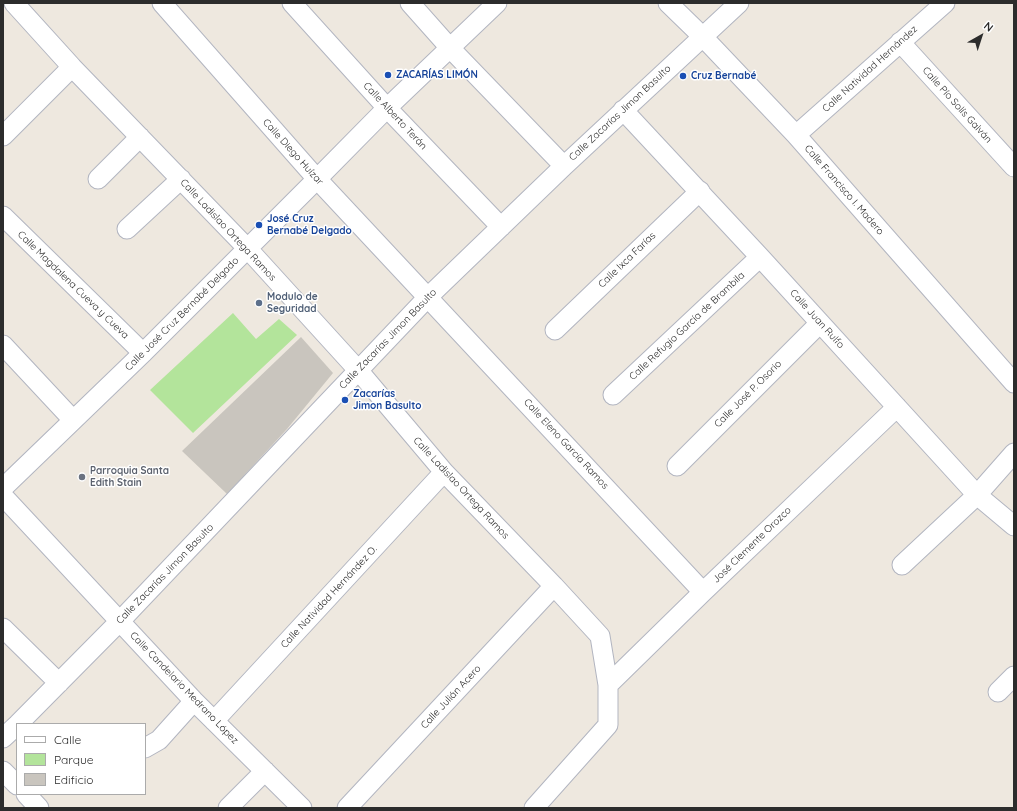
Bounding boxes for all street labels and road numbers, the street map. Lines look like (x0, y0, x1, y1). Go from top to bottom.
street label: Calle Natividad Hernández (820, 23, 920, 115)
street label: Calle Zacarías Jimon Basulto (567, 63, 673, 163)
street label: Calle Pío Solís Galván (920, 65, 994, 145)
street label: Calle Alberto Terán (361, 80, 429, 152)
street label: Calle Diego Huízar (260, 116, 326, 188)
street label: Calle Francisco I. Madero (802, 143, 886, 237)
street label: Calle Ladislao Ortega Ramos (178, 177, 278, 283)
street label: Calle Magdalena Cueva y Cueva (15, 229, 131, 341)
street label: Calle Ixca Farías (596, 230, 658, 290)
street label: Calle José Cruz Bernabé Delgado (123, 255, 241, 373)
street label: Calle Refugio García de Brambila (627, 269, 747, 383)
street label: Calle Zacarías Jimon Basulto (337, 286, 439, 392)
street label: Calle Juan Rulfo (787, 287, 847, 351)
street label: Calle José P. Osorio (712, 358, 784, 430)
street label: Calle Eleno García Ramos (521, 396, 611, 492)
street label: Calle Ladislao Ortega Ramos (411, 435, 511, 541)
street label: José Clemente Orozco (710, 504, 794, 586)
street label: Calle Zacarías Jimon Basulto (114, 521, 216, 627)
street label: Calle Natividad Hernández O. (278, 543, 380, 651)
street label: Calle Candelario Medrano López (127, 630, 241, 746)
street label: Calle Julián Acero (418, 663, 484, 731)

